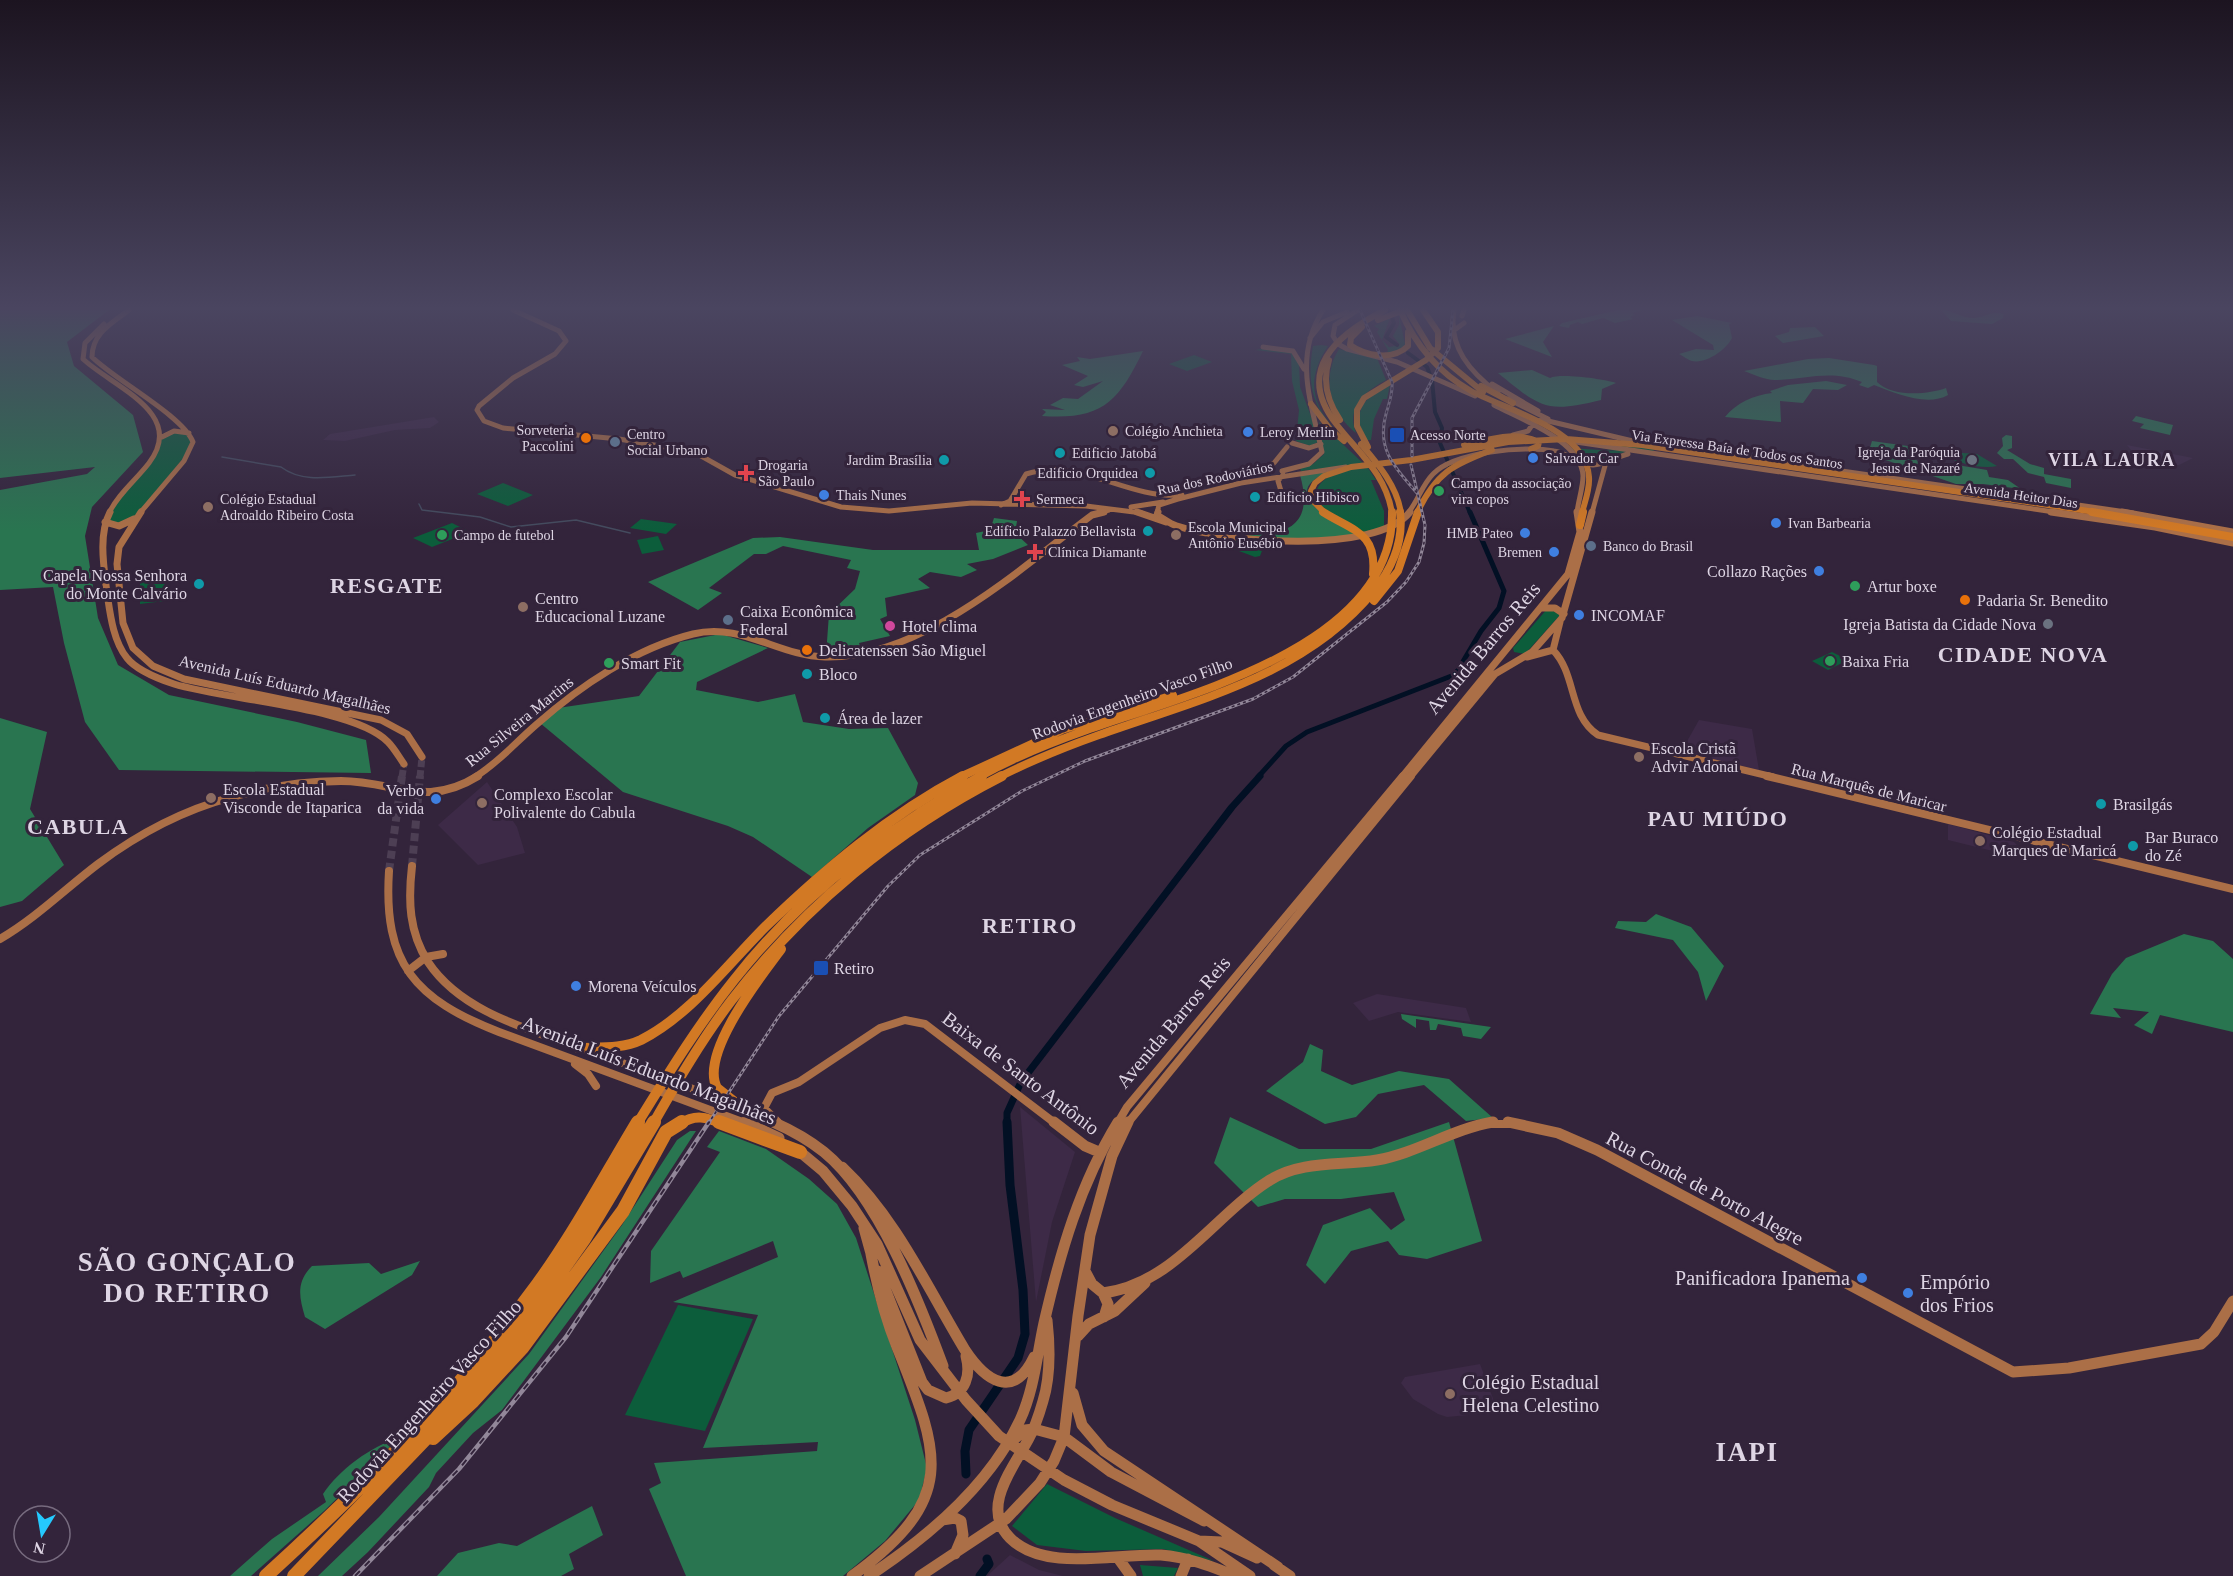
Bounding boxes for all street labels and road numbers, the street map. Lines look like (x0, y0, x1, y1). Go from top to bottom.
street label: Via Expressa Baía de Todos os Santos (1630, 427, 1844, 472)
street label: Rua dos Rodoviários (1156, 459, 1274, 498)
street label: Avenida Heitor Dias (1963, 480, 2079, 511)
street label: Avenida Barros Reis (1421, 578, 1545, 718)
street label: Avenida Luís Eduardo Magalhães (177, 652, 393, 718)
street label: Rodovia Engenheiro Vasco Filho (1030, 654, 1235, 744)
street label: Rua Silveira Martins (462, 673, 576, 770)
street label: Rua Marquês de Maricar (1789, 760, 1949, 816)
street label: Avenida Barros Reis (1111, 952, 1235, 1092)
street label: Baixa de Santo Antônio (938, 1007, 1104, 1139)
street label: Avenida Luís Eduardo Magalhães (518, 1011, 780, 1130)
street label: Rua Conde de Porto Alegre (1602, 1127, 1807, 1250)
street label: Rodovia Engenheiro Vasco Filho (332, 1295, 526, 1507)

